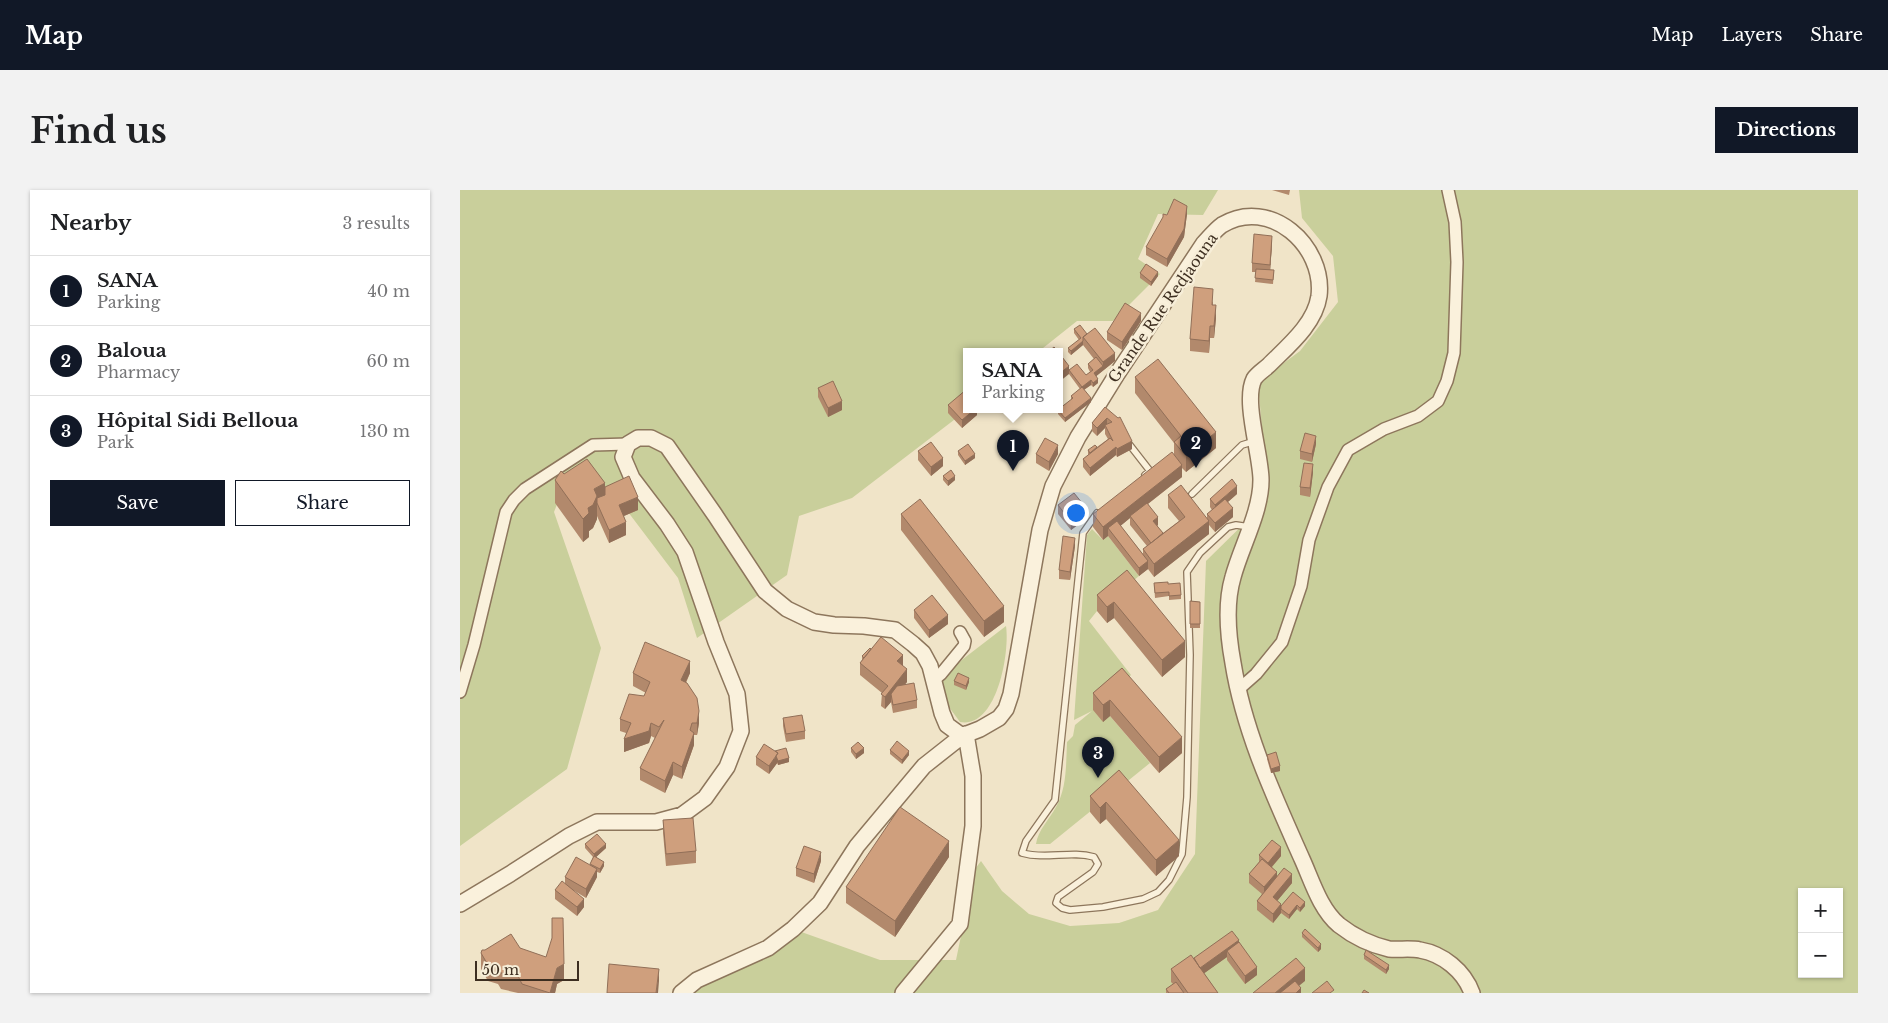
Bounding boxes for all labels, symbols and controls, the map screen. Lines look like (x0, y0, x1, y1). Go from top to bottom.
text: Map (25, 21, 83, 50)
text: Map (1652, 24, 1693, 46)
text: Layers (1721, 24, 1782, 46)
text: Share (1810, 24, 1863, 46)
button: Directions (1715, 107, 1858, 153)
text: Find us (30, 109, 167, 152)
text: Nearby (50, 210, 131, 236)
text: 3 results (342, 213, 410, 233)
street label: Grande Rue Redjaouna (1104, 229, 1222, 386)
text: SANA (97, 269, 158, 292)
text: 1 (63, 281, 69, 301)
text: 40 m (367, 281, 410, 301)
text: Parking (97, 292, 160, 312)
text: Baloua (97, 339, 167, 362)
popup (963, 348, 1063, 413)
text: 2 (61, 351, 71, 371)
text: 60 m (367, 351, 410, 371)
text: SANA (981, 359, 1042, 382)
text: Pharmacy (97, 362, 180, 382)
text: Parking (981, 382, 1045, 402)
text: Hôpital Sidi Belloua (97, 409, 298, 432)
text: 3 (61, 421, 71, 441)
text: 130 m (360, 421, 410, 441)
pin: 2 (1180, 427, 1212, 468)
pin: 1 (997, 430, 1029, 471)
text: Park (97, 432, 134, 452)
button: Save (50, 480, 225, 526)
button: Share (235, 480, 410, 526)
your location (1063, 500, 1089, 526)
pin: 3 (1082, 737, 1114, 778)
map controls (1798, 888, 1843, 978)
button: + (1798, 888, 1843, 933)
button: − (1798, 933, 1843, 978)
scale bar (475, 958, 579, 981)
text: 50 m (482, 961, 519, 979)

